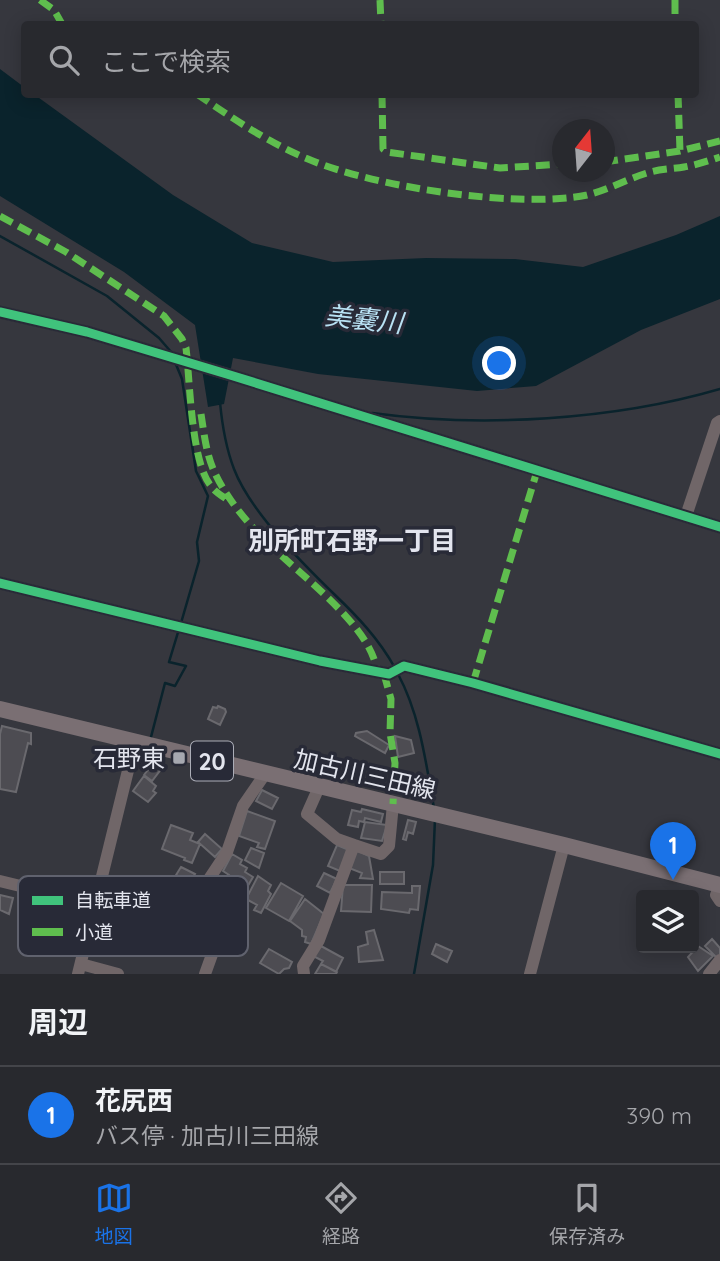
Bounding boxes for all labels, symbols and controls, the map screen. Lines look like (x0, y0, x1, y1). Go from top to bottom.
search box (21, 21, 699, 98)
icon: search (45, 41, 83, 79)
text: ここで検索 (101, 45, 231, 78)
north arrow (552, 119, 615, 182)
water label: 美嚢川 (323, 299, 407, 340)
your location (482, 346, 516, 380)
district label: 別所町石野一丁目 (248, 524, 456, 557)
road number: 20 (191, 741, 233, 780)
place label: 石野東 (93, 743, 165, 773)
street label: 加古川三田線 (291, 743, 439, 805)
marker: 石野東 (171, 750, 187, 766)
pin: 1 (650, 822, 696, 880)
legend (18, 876, 248, 956)
text: 自転車道 (75, 888, 151, 912)
map controls (636, 890, 699, 953)
button: layers (636, 890, 699, 953)
text: 小道 (75, 920, 113, 944)
text: 周辺 (28, 1003, 88, 1041)
text: 花尻西 (95, 1084, 173, 1117)
text: 1 (47, 1101, 55, 1130)
text: 390 m (626, 1101, 692, 1130)
text: バス停 · 加古川三田線 (95, 1121, 319, 1150)
tab: 地図 (95, 1179, 133, 1248)
tab: 経路 (322, 1179, 360, 1248)
tab: 保存済み (549, 1179, 625, 1248)

